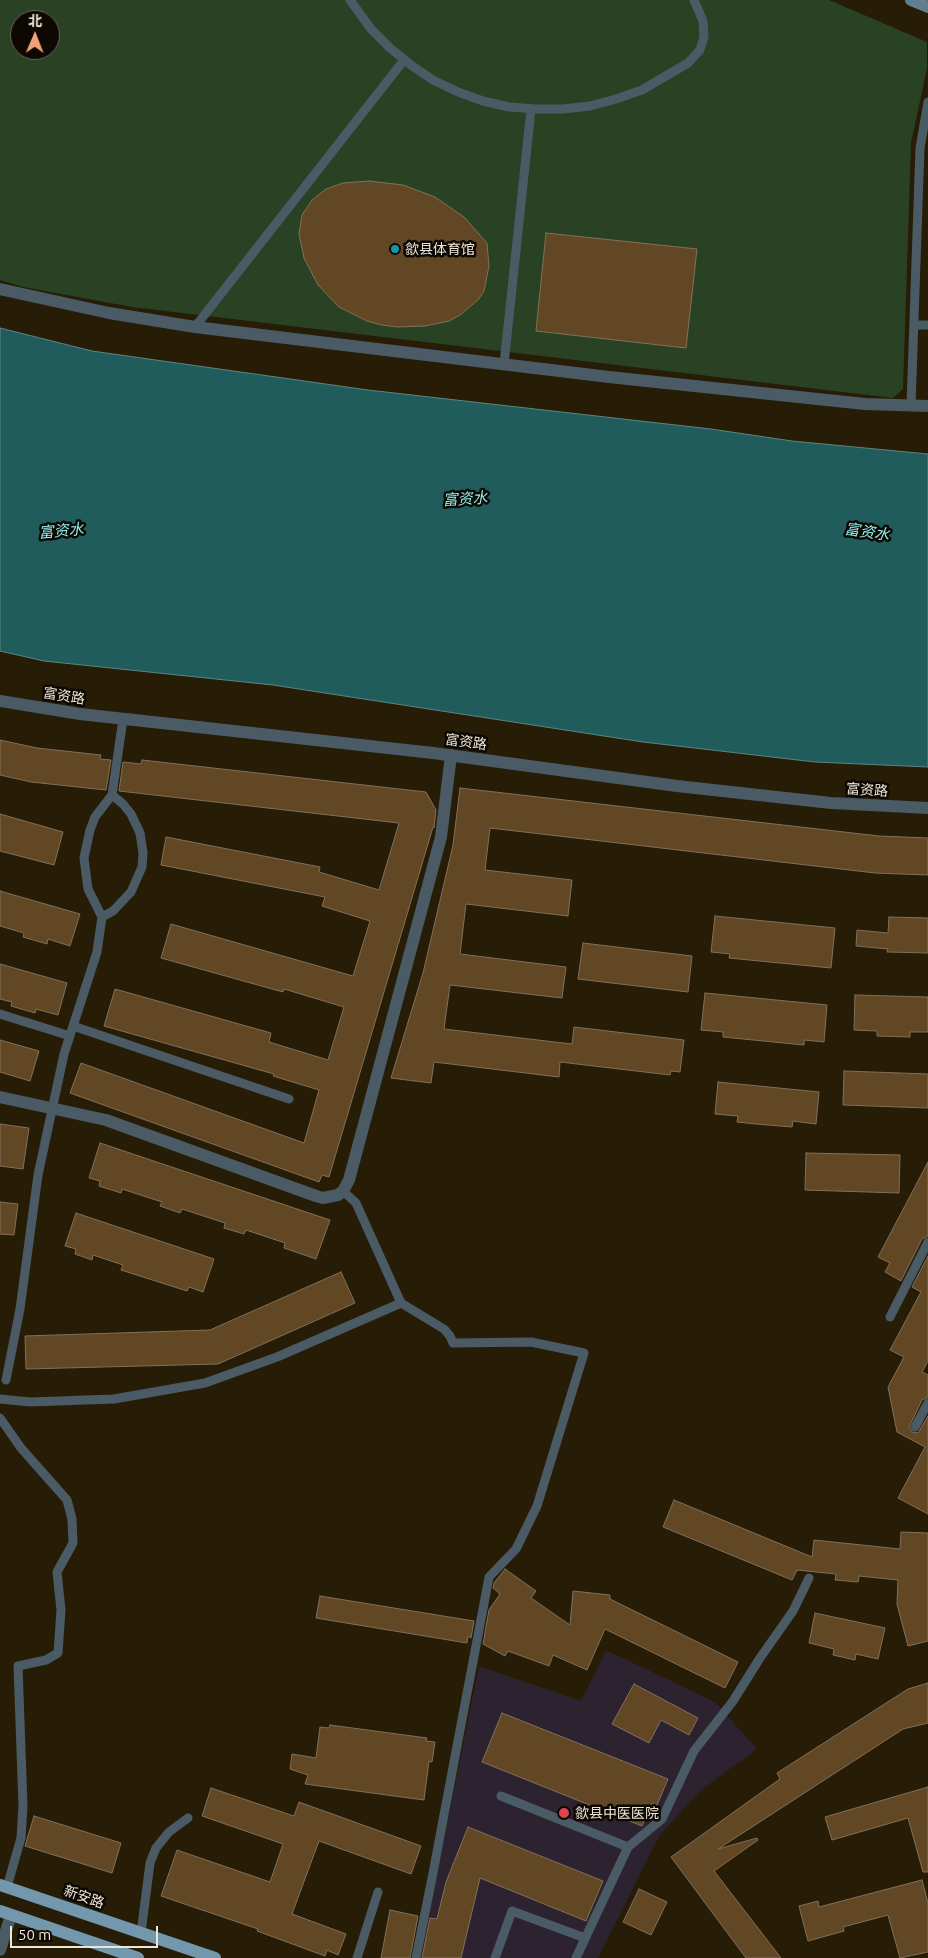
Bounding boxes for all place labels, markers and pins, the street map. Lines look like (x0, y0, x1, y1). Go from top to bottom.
place label: 歙县体育馆 (405, 241, 475, 257)
marker: 歙县体育馆 (389, 243, 401, 255)
place label: 歙县中医医院 (575, 1805, 659, 1821)
marker: 歙县中医医院 (557, 1806, 571, 1820)

